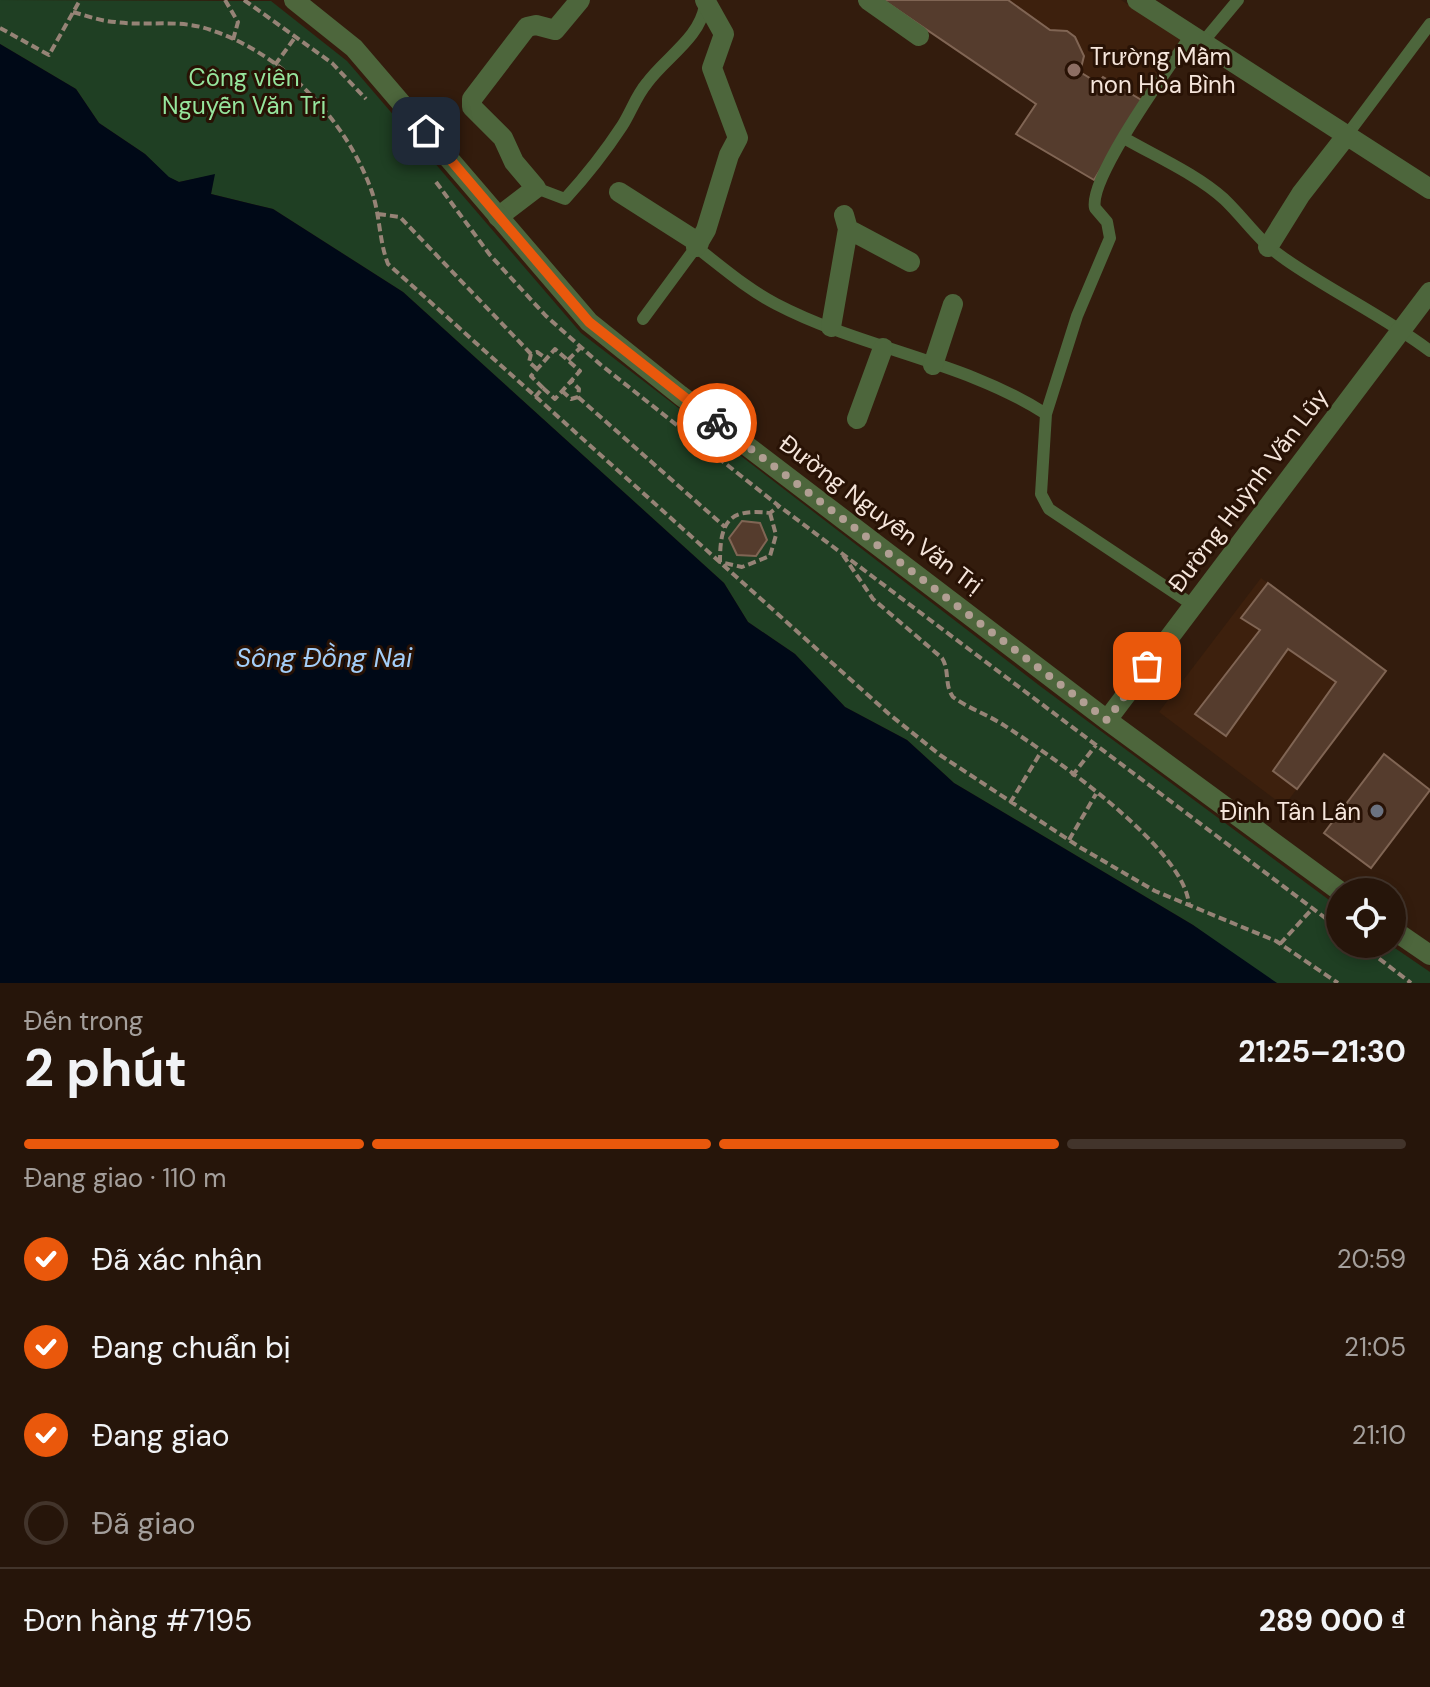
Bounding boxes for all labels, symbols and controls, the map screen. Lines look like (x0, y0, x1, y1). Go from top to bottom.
place label: Trường Mầm non Hòa Bình (1090, 41, 1236, 100)
marker: Trường Mầm non Hòa Bình (1065, 61, 1083, 79)
park label: Công viên Nguyễn Văn Trị (162, 62, 326, 121)
pin (392, 97, 460, 165)
icon: home (404, 109, 448, 153)
street label: Đường Huỳnh Văn Lũy (1161, 382, 1335, 598)
courier (677, 383, 757, 463)
icon: bike (695, 401, 739, 445)
street label: Đường Nguyễn Văn Trị (773, 427, 989, 601)
pin (1113, 632, 1181, 700)
water label: Sông Đồng Nai (236, 641, 413, 675)
icon: bag (1125, 644, 1169, 688)
place label: Đình Tân Lân (1220, 796, 1361, 827)
marker: Đình Tân Lân (1368, 802, 1386, 820)
map controls (1326, 878, 1406, 958)
button: locate (1326, 878, 1406, 958)
text: Đến trong (24, 1004, 143, 1038)
text: 21:25–21:30 (1238, 1032, 1406, 1071)
text: 2 phút (24, 1034, 187, 1102)
text: Đang giao · 110 m (24, 1161, 226, 1195)
icon: check (24, 1237, 68, 1281)
text: Đã xác nhận (92, 1240, 262, 1279)
text: 20:59 (1337, 1242, 1406, 1276)
icon: check (24, 1325, 68, 1369)
text: Đang chuẩn bị (92, 1328, 290, 1367)
text: 21:05 (1344, 1330, 1406, 1364)
icon: check (24, 1413, 68, 1457)
text: Đang giao (92, 1416, 230, 1455)
text: 21:10 (1352, 1418, 1406, 1452)
text: Đã giao (92, 1504, 196, 1543)
text: Đơn hàng #7195 (24, 1601, 252, 1640)
text: 289 000 ₫ (1259, 1601, 1406, 1640)

